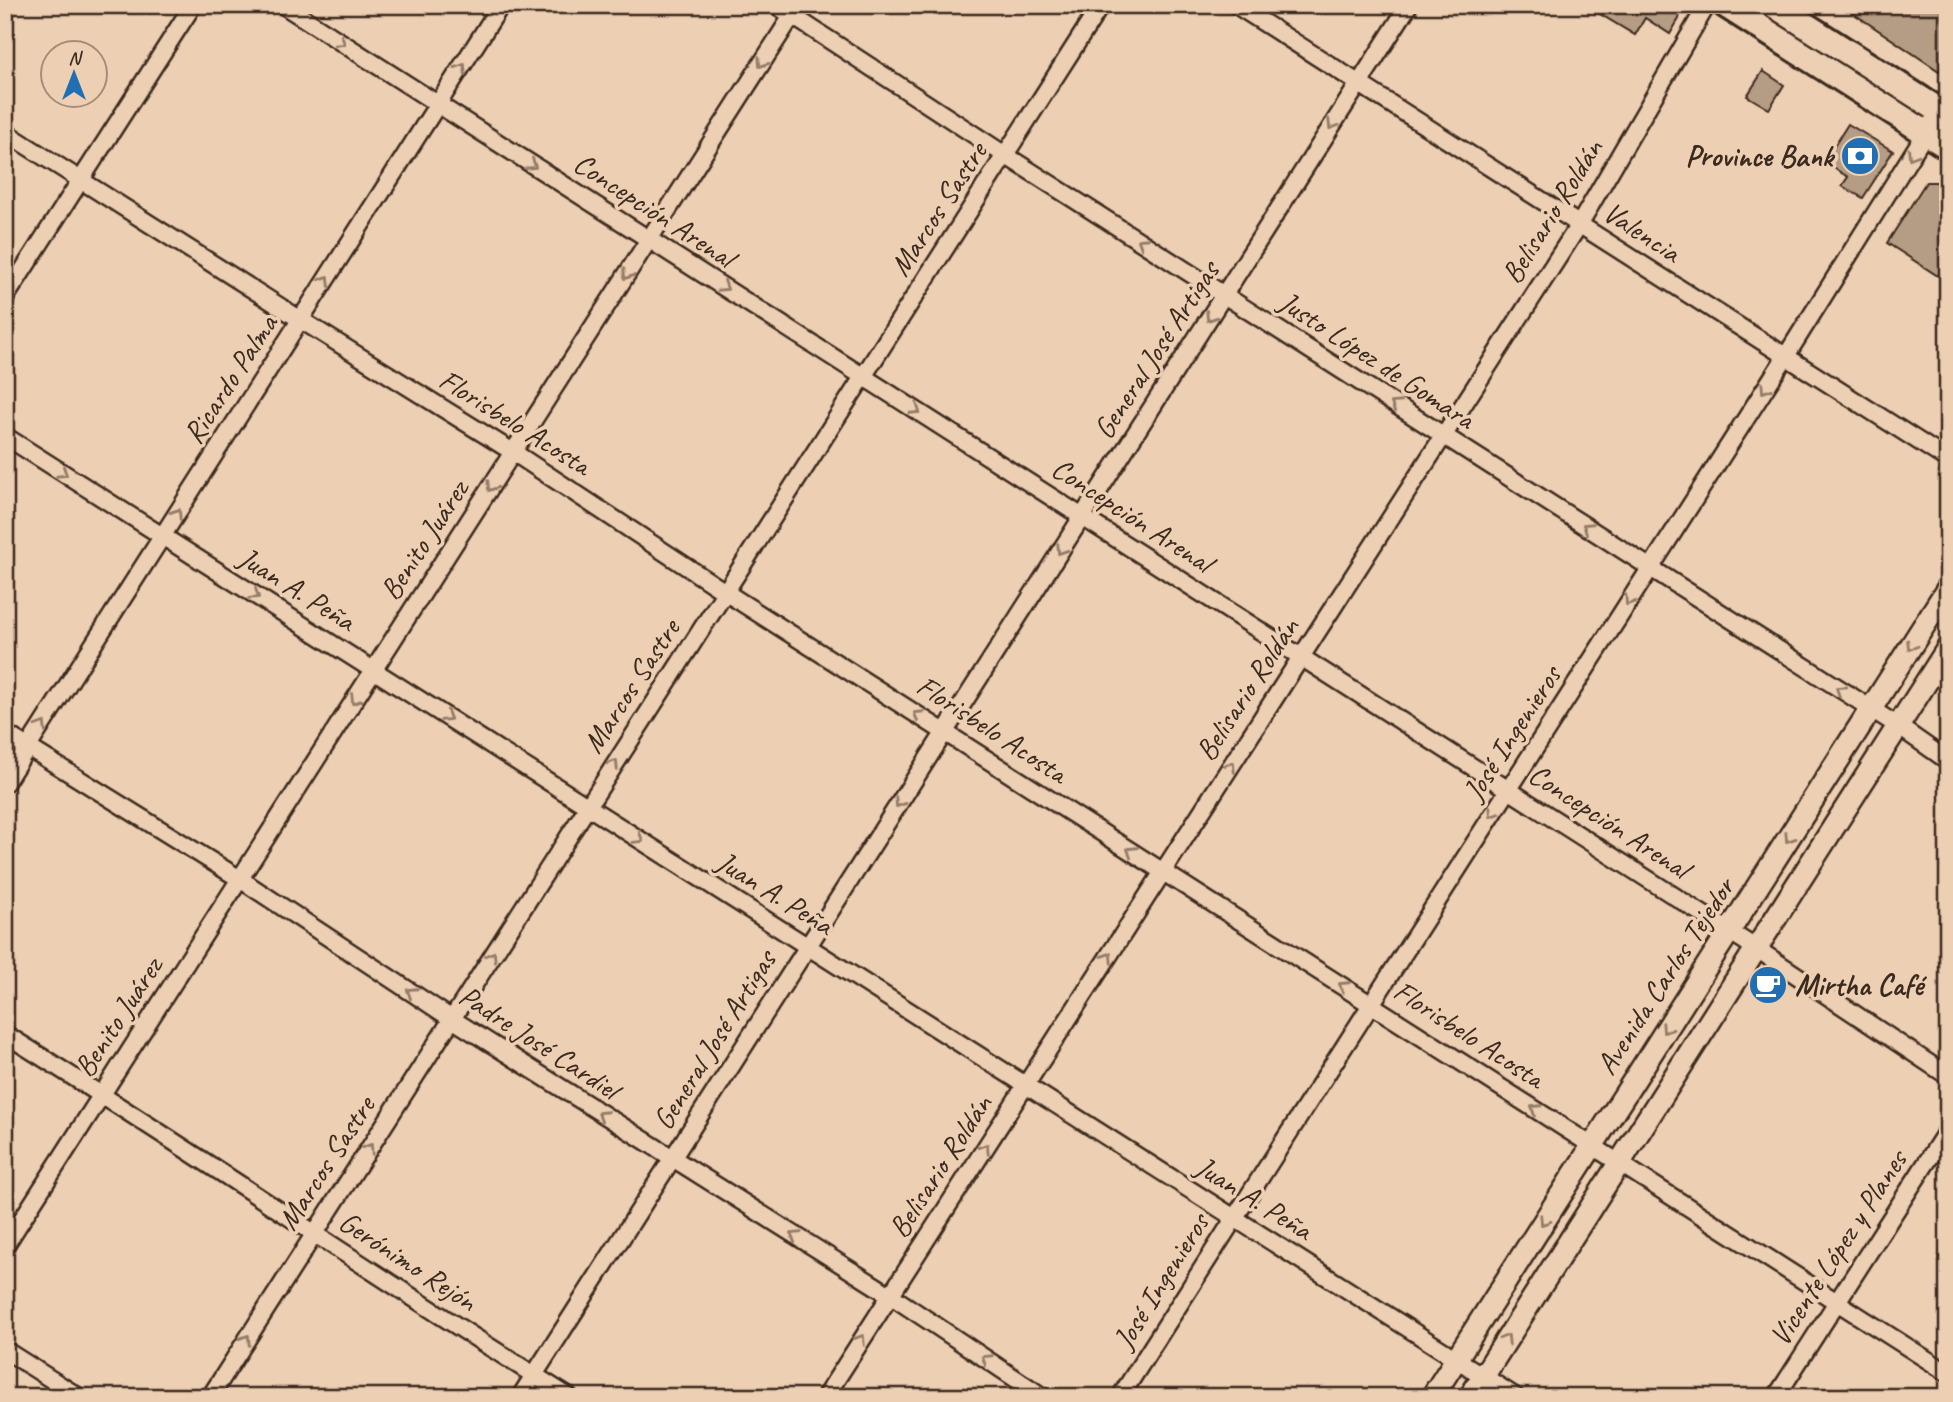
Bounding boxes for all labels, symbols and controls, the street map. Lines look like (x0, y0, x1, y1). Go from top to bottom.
one-way arrow (333, 34, 346, 47)
north arrow (38, 38, 108, 108)
text: N (68, 46, 83, 70)
one-way arrow (758, 55, 771, 68)
one-way arrow (453, 62, 466, 75)
one-way arrow (1328, 117, 1341, 130)
street label: Belisario Roldán (1493, 131, 1612, 290)
street label: Marcos Sastre (881, 133, 996, 283)
bank icon: Province Bank (1839, 135, 1881, 177)
place label: Province Bank (1685, 137, 1836, 175)
street label: Concepción Arenal (567, 144, 746, 279)
one-way arrow (1907, 147, 1920, 160)
one-way arrow (525, 156, 538, 169)
street label: Valencia (1596, 193, 1689, 272)
one-way arrow (1136, 238, 1149, 251)
street label: General José Artigas (1085, 252, 1229, 446)
one-way arrow (622, 267, 635, 280)
one-way arrow (318, 275, 331, 288)
one-way arrow (716, 279, 729, 292)
street label: Justo López de Gomara (1270, 282, 1484, 438)
street label: Ricardo Palma (174, 306, 287, 451)
one-way arrow (1206, 309, 1219, 322)
street label: Florisbelo Acosta (432, 360, 600, 485)
one-way arrow (1760, 381, 1773, 394)
one-way arrow (1390, 400, 1403, 413)
one-way arrow (908, 402, 921, 415)
street label: Concepción Arenal (1045, 449, 1224, 584)
one-way arrow (55, 464, 68, 477)
street label: Benito Juárez (371, 471, 478, 607)
one-way arrow (486, 480, 499, 493)
one-way arrow (169, 508, 181, 521)
one-way arrow (1582, 523, 1595, 536)
street label: Juan A. Peña (230, 537, 364, 641)
one-way arrow (1057, 542, 1070, 555)
one-way arrow (247, 587, 260, 600)
one-way arrow (1625, 593, 1638, 606)
street label: Belisario Roldán (1187, 609, 1308, 768)
street label: Marcos Sastre (574, 610, 689, 760)
one-way arrow (1907, 638, 1920, 651)
street label: José Ingenieros (1453, 656, 1571, 809)
street label: Florisbelo Acosta (910, 666, 1077, 793)
one-way arrow (1835, 685, 1848, 698)
one-way arrow (350, 692, 363, 705)
one-way arrow (439, 709, 452, 722)
one-way arrow (913, 710, 926, 723)
one-way arrow (33, 720, 46, 733)
street label: Concepción Arenal (1522, 755, 1701, 890)
one-way arrow (606, 759, 619, 772)
one-way arrow (1223, 760, 1236, 773)
one-way arrow (895, 795, 907, 808)
one-way arrow (1489, 806, 1502, 819)
one-way arrow (1784, 830, 1797, 843)
one-way arrow (631, 831, 644, 844)
street label: Juan A. Peña (708, 841, 842, 945)
one-way arrow (1125, 846, 1138, 859)
street label: Avenida Carlos Tejedor (1587, 869, 1744, 1082)
street label: General José Artigas (644, 941, 786, 1136)
street label: Benito Juárez (65, 948, 172, 1084)
one-way arrow (483, 951, 496, 964)
one-way arrow (1099, 951, 1112, 964)
cafe icon: Mirtha Café (1747, 964, 1789, 1006)
place label: Mirtha Café (1795, 966, 1927, 1004)
street label: Florisbelo Acosta (1387, 971, 1554, 1098)
street label: Padre José Cardiel (452, 976, 630, 1110)
one-way arrow (1338, 982, 1351, 995)
one-way arrow (406, 988, 419, 1001)
one-way arrow (1662, 1022, 1675, 1035)
street label: Belisario Roldán (880, 1086, 1001, 1245)
street label: Marcos Sastre (269, 1087, 384, 1237)
one-way arrow (1529, 1104, 1542, 1117)
one-way arrow (597, 1111, 610, 1124)
street label: Vicente López y Planes (1761, 1141, 1917, 1353)
one-way arrow (361, 1142, 374, 1155)
one-way arrow (976, 1143, 989, 1156)
street label: Juan A. Peña (1187, 1146, 1321, 1250)
street label: Gerónimo Rejón (332, 1202, 485, 1320)
street label: José Ingenieros (1103, 1204, 1219, 1358)
one-way arrow (1540, 1213, 1552, 1226)
one-way arrow (789, 1232, 802, 1245)
one-way arrow (238, 1334, 251, 1347)
one-way arrow (853, 1334, 866, 1347)
one-way arrow (1498, 1334, 1511, 1347)
one-way arrow (981, 1354, 994, 1367)

